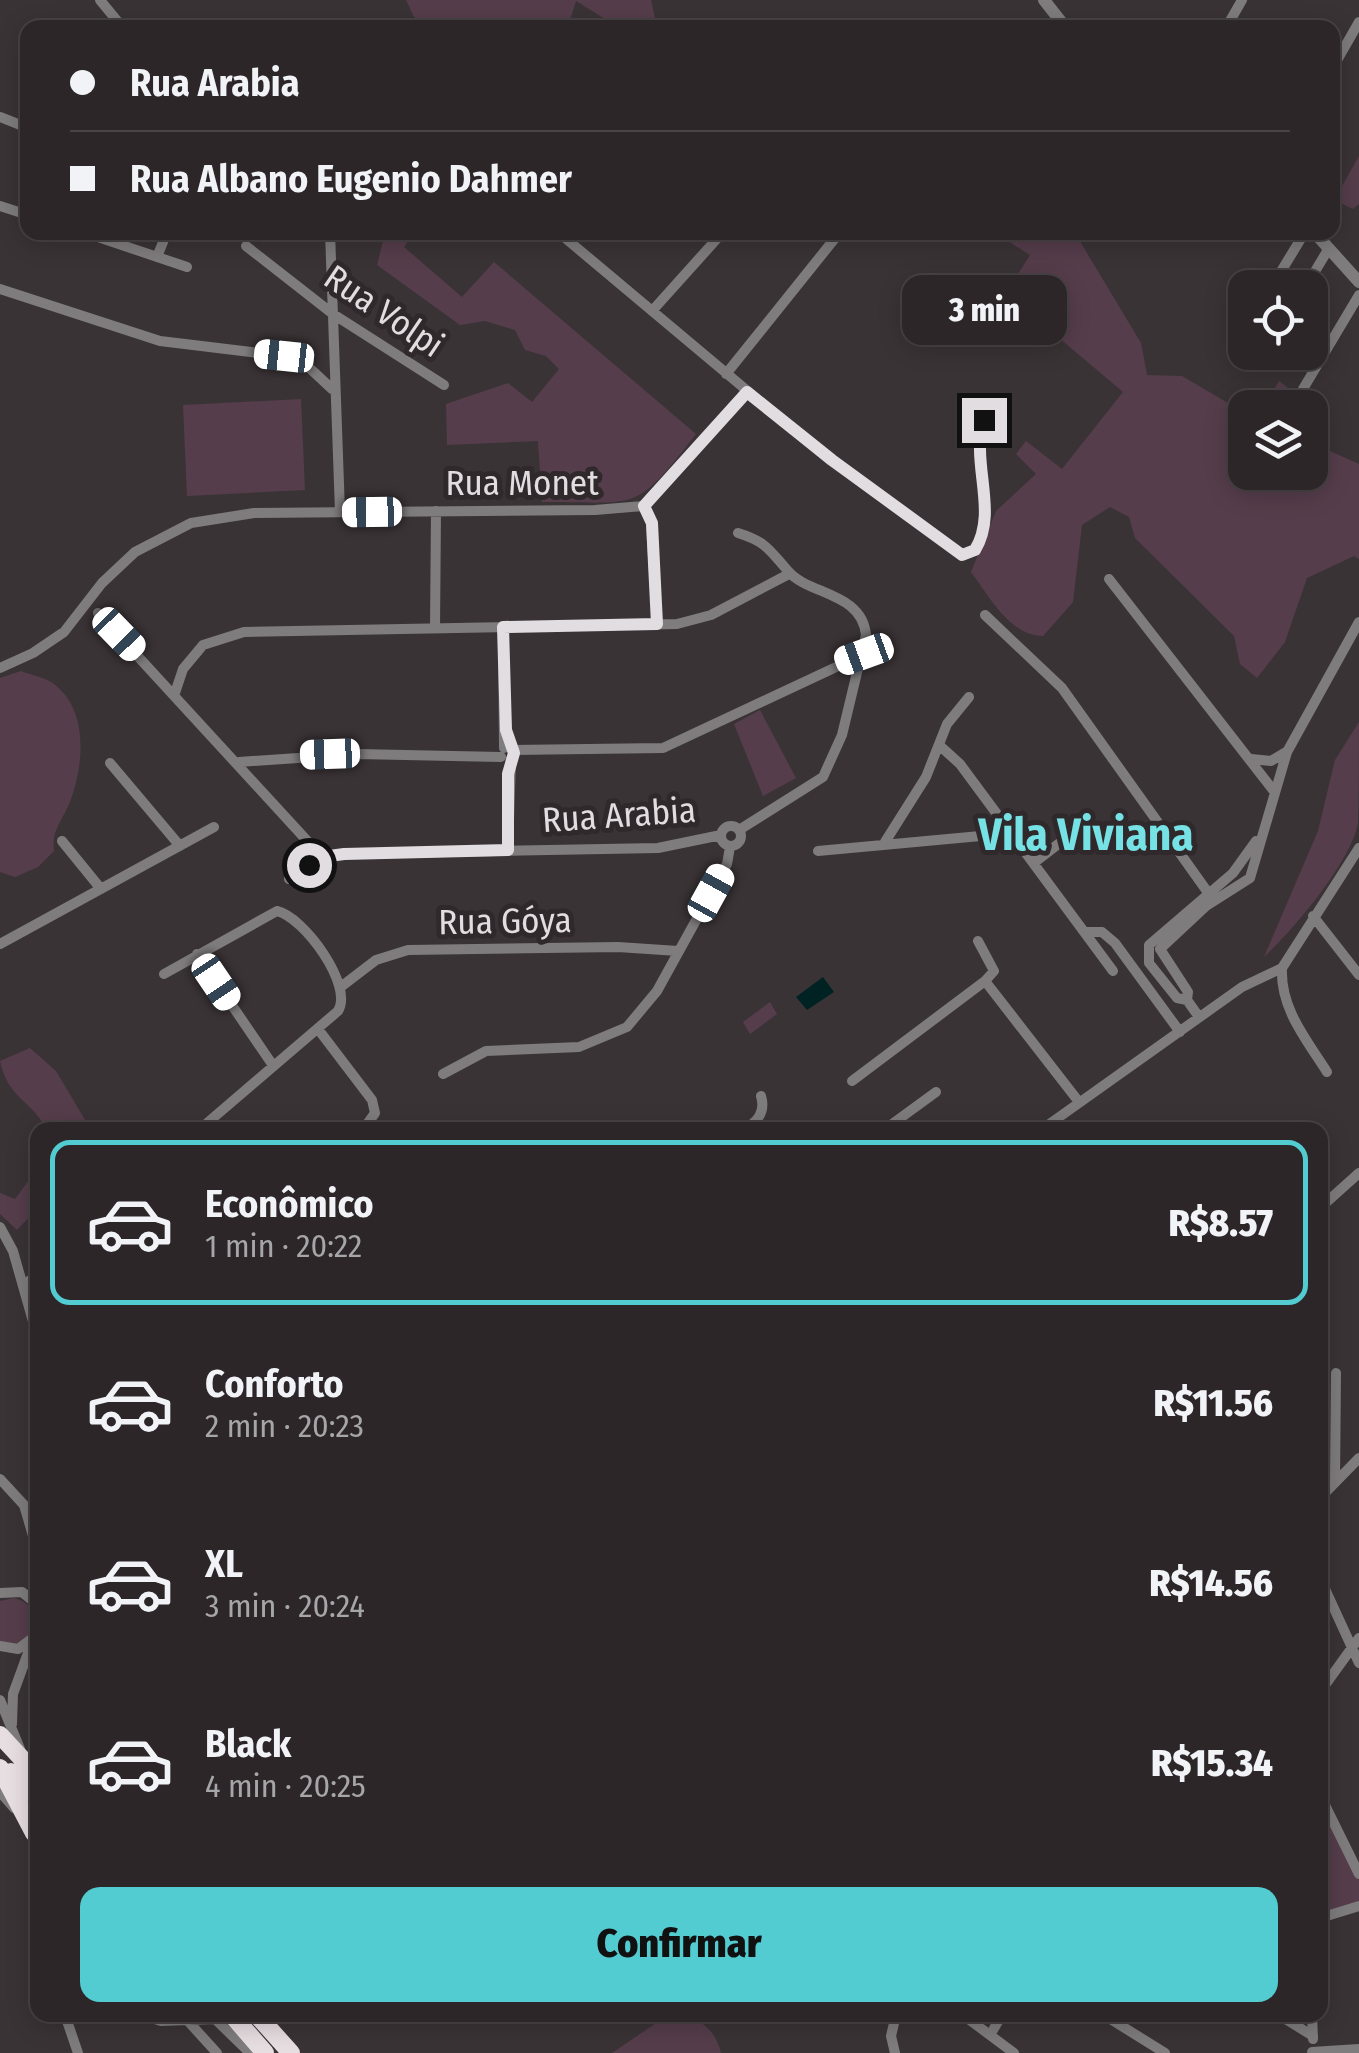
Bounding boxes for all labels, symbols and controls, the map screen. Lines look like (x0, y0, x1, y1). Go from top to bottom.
text: Rua Arabia (130, 60, 300, 106)
text: Rua Albano Eugenio Dahmer (130, 156, 572, 202)
street label: Rua Volpi (316, 256, 452, 366)
map controls (1228, 270, 1328, 490)
button: locate (1228, 270, 1328, 370)
callout: 3 min (902, 275, 1066, 345)
text: 3 min (949, 291, 1020, 329)
car (253, 338, 315, 374)
button: layers (1228, 390, 1328, 490)
route end (962, 398, 1007, 443)
street label: Rua Monet (445, 462, 599, 504)
car (342, 496, 402, 528)
car (87, 602, 151, 666)
car (831, 630, 897, 678)
car (299, 738, 361, 770)
street label: Rua Arabia (541, 789, 697, 841)
district label: Vila Viviana (977, 808, 1194, 862)
route start (287, 843, 332, 888)
car (683, 859, 739, 927)
street label: Rua Góya (438, 899, 572, 943)
car (187, 949, 245, 1015)
icon: car (85, 1178, 175, 1268)
text: Econômico (205, 1181, 374, 1227)
text: R$8.57 (1169, 1200, 1273, 1246)
text: 1 min · 20:22 (205, 1227, 362, 1265)
icon: car (85, 1358, 175, 1448)
text: Conforto (205, 1361, 344, 1407)
text: R$11.56 (1154, 1380, 1273, 1426)
text: 2 min · 20:23 (205, 1407, 364, 1445)
icon: car (85, 1538, 175, 1628)
text: XL (205, 1541, 243, 1587)
text: R$14.56 (1149, 1560, 1273, 1606)
text: 3 min · 20:24 (205, 1587, 365, 1625)
icon: car (85, 1718, 175, 1808)
text: Black (205, 1721, 291, 1767)
text: R$15.34 (1151, 1740, 1273, 1786)
text: 4 min · 20:25 (205, 1767, 366, 1805)
button: Confirmar (80, 1887, 1278, 2002)

